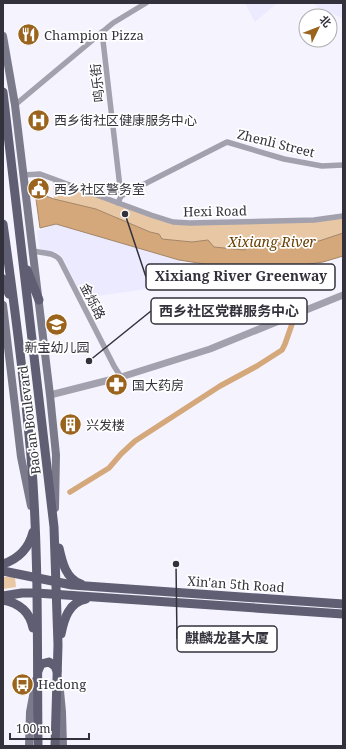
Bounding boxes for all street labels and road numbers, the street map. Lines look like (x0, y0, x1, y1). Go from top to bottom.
street label: 鸣乐街 (86, 63, 108, 103)
street label: Zhenli Street (235, 125, 317, 161)
street label: Hexi Road (183, 201, 247, 221)
street label: 金烁路 (76, 280, 110, 322)
street label: Bao'an Boulevard (13, 365, 45, 475)
street label: Xin'an 5th Road (187, 572, 285, 596)

